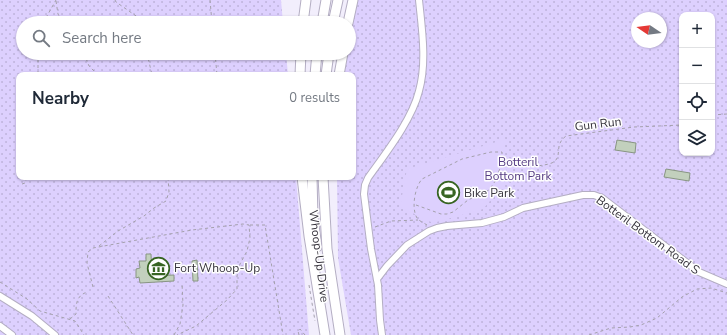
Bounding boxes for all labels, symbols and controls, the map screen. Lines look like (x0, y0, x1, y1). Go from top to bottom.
north arrow (631, 12, 667, 48)
map controls (679, 12, 715, 156)
button: + (679, 12, 715, 48)
search box (16, 16, 356, 60)
icon: search (30, 27, 52, 49)
text: Search here (62, 28, 142, 48)
button: − (679, 48, 715, 84)
button: locate (679, 84, 715, 120)
text: Nearby (32, 87, 89, 110)
text: 0 results (289, 89, 340, 107)
street label: Gun Run (574, 113, 622, 135)
button: layers (679, 120, 715, 156)
park label: Botteril Bottom Park (485, 154, 552, 184)
sports icon: Bike Park (436, 180, 462, 206)
place label: Bike Park (464, 185, 515, 201)
street label: Botteril Bottom Road S (593, 192, 703, 278)
street label: Whoop-Up Drive (305, 209, 333, 303)
museum icon: Fort Whoop-Up (145, 255, 171, 281)
place label: Fort Whoop-Up (174, 260, 260, 276)

